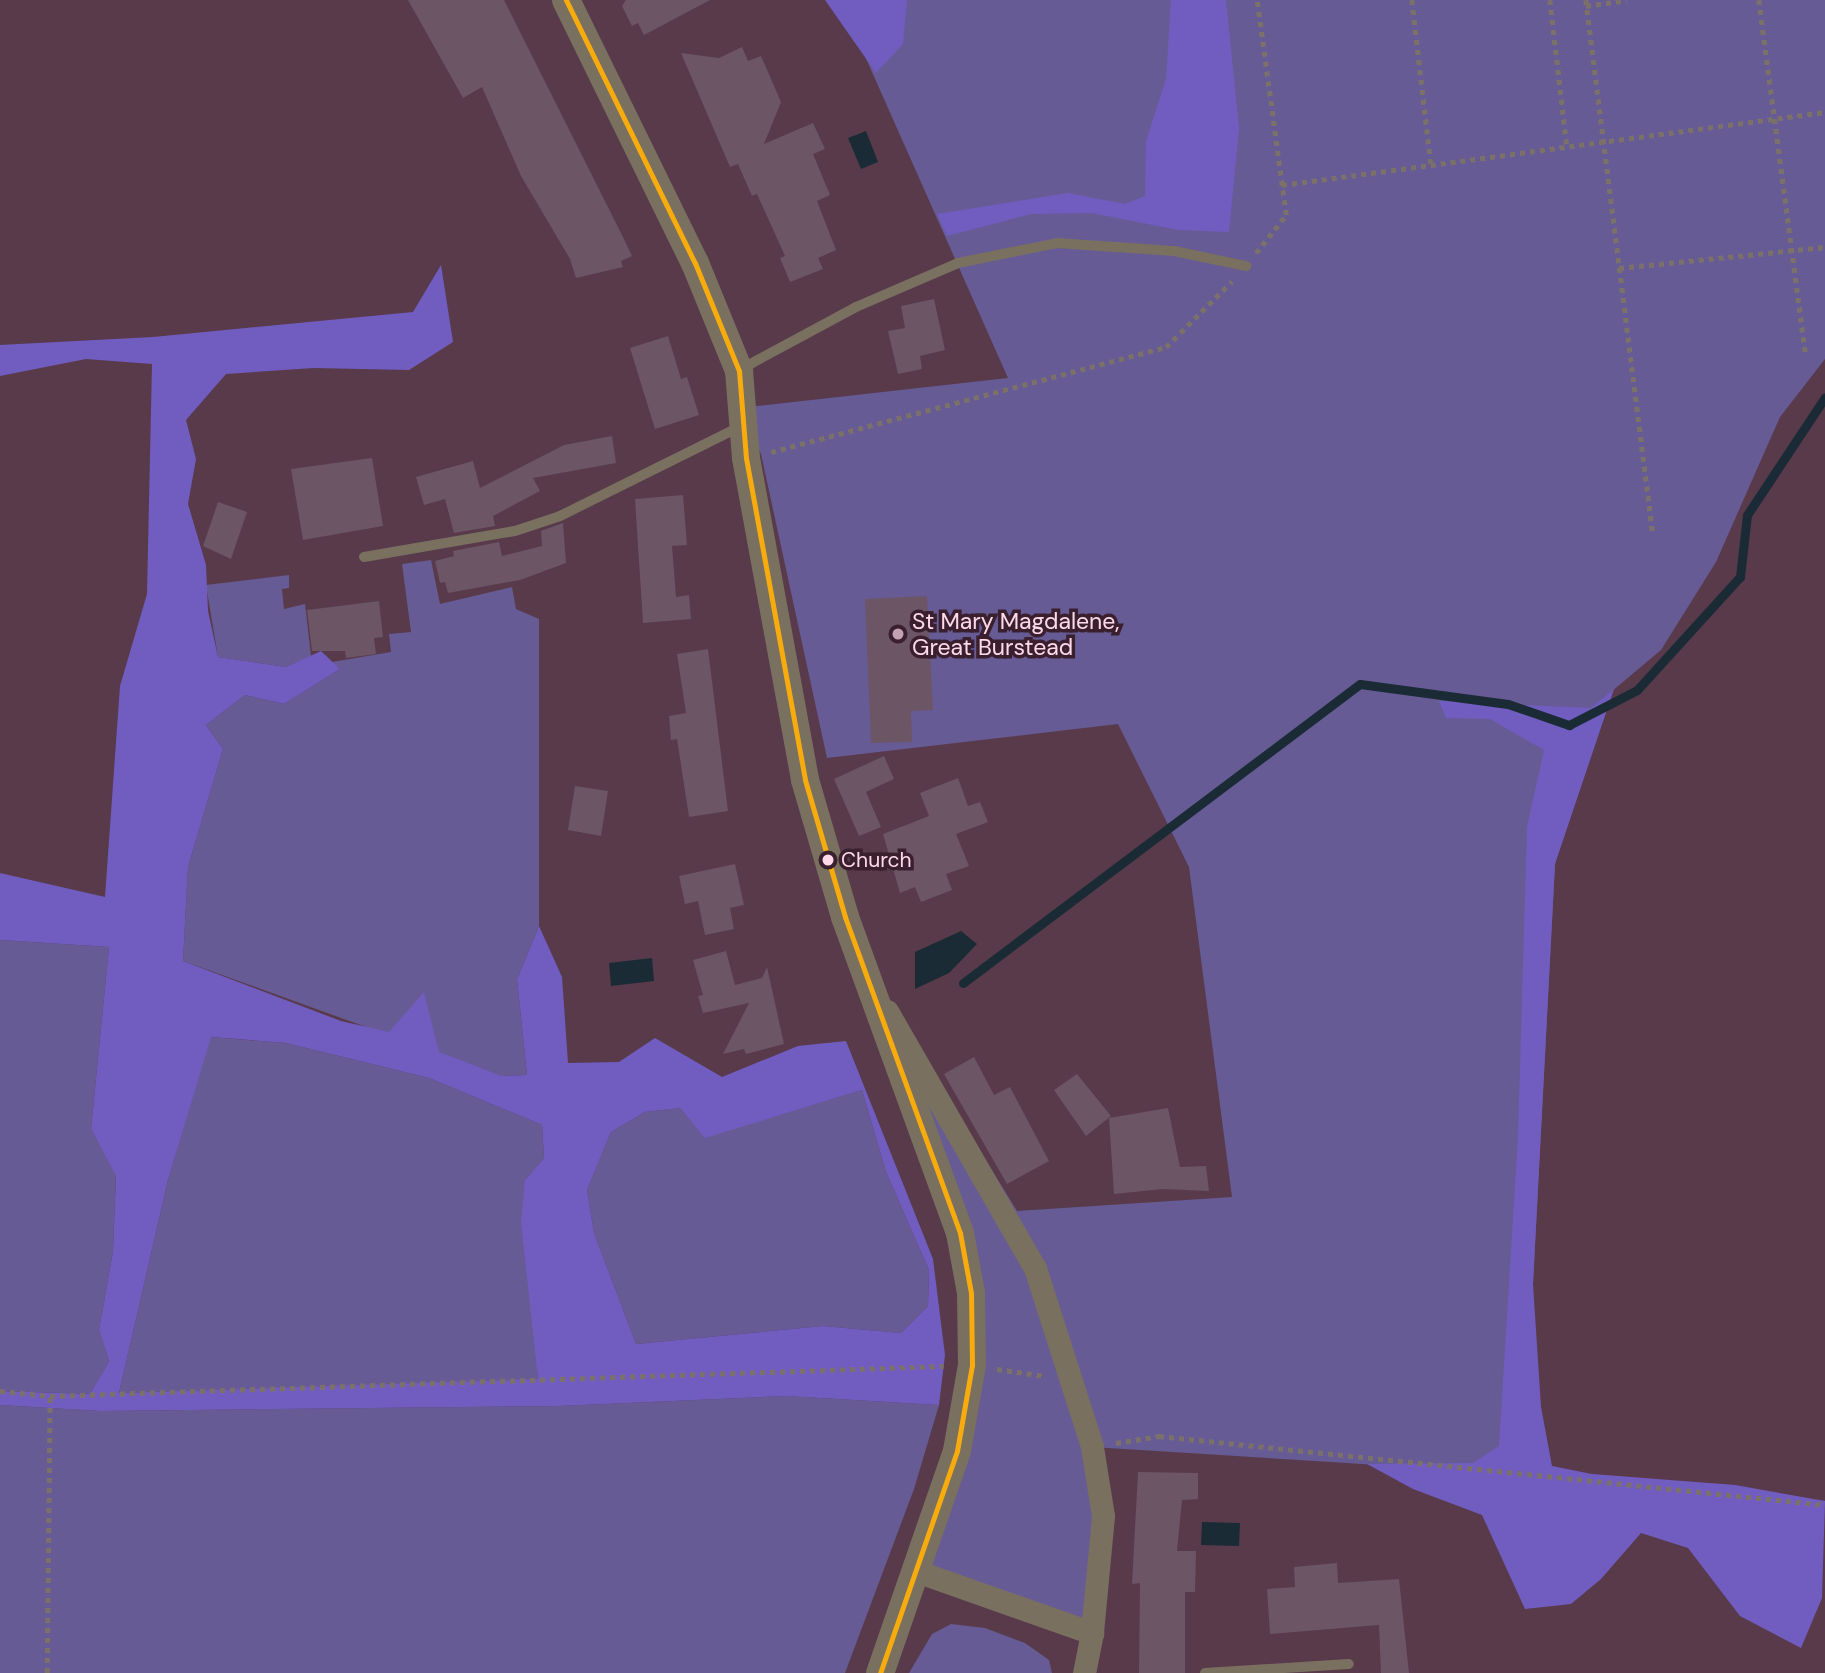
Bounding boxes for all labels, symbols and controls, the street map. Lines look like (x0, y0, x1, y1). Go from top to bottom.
place label: St Mary Magdalene, Great Burstead (912, 607, 1120, 661)
marker: St Mary Magdalene, Great Burstead (890, 626, 906, 642)
place label: Church (841, 847, 912, 873)
marker: Church (821, 853, 835, 867)

